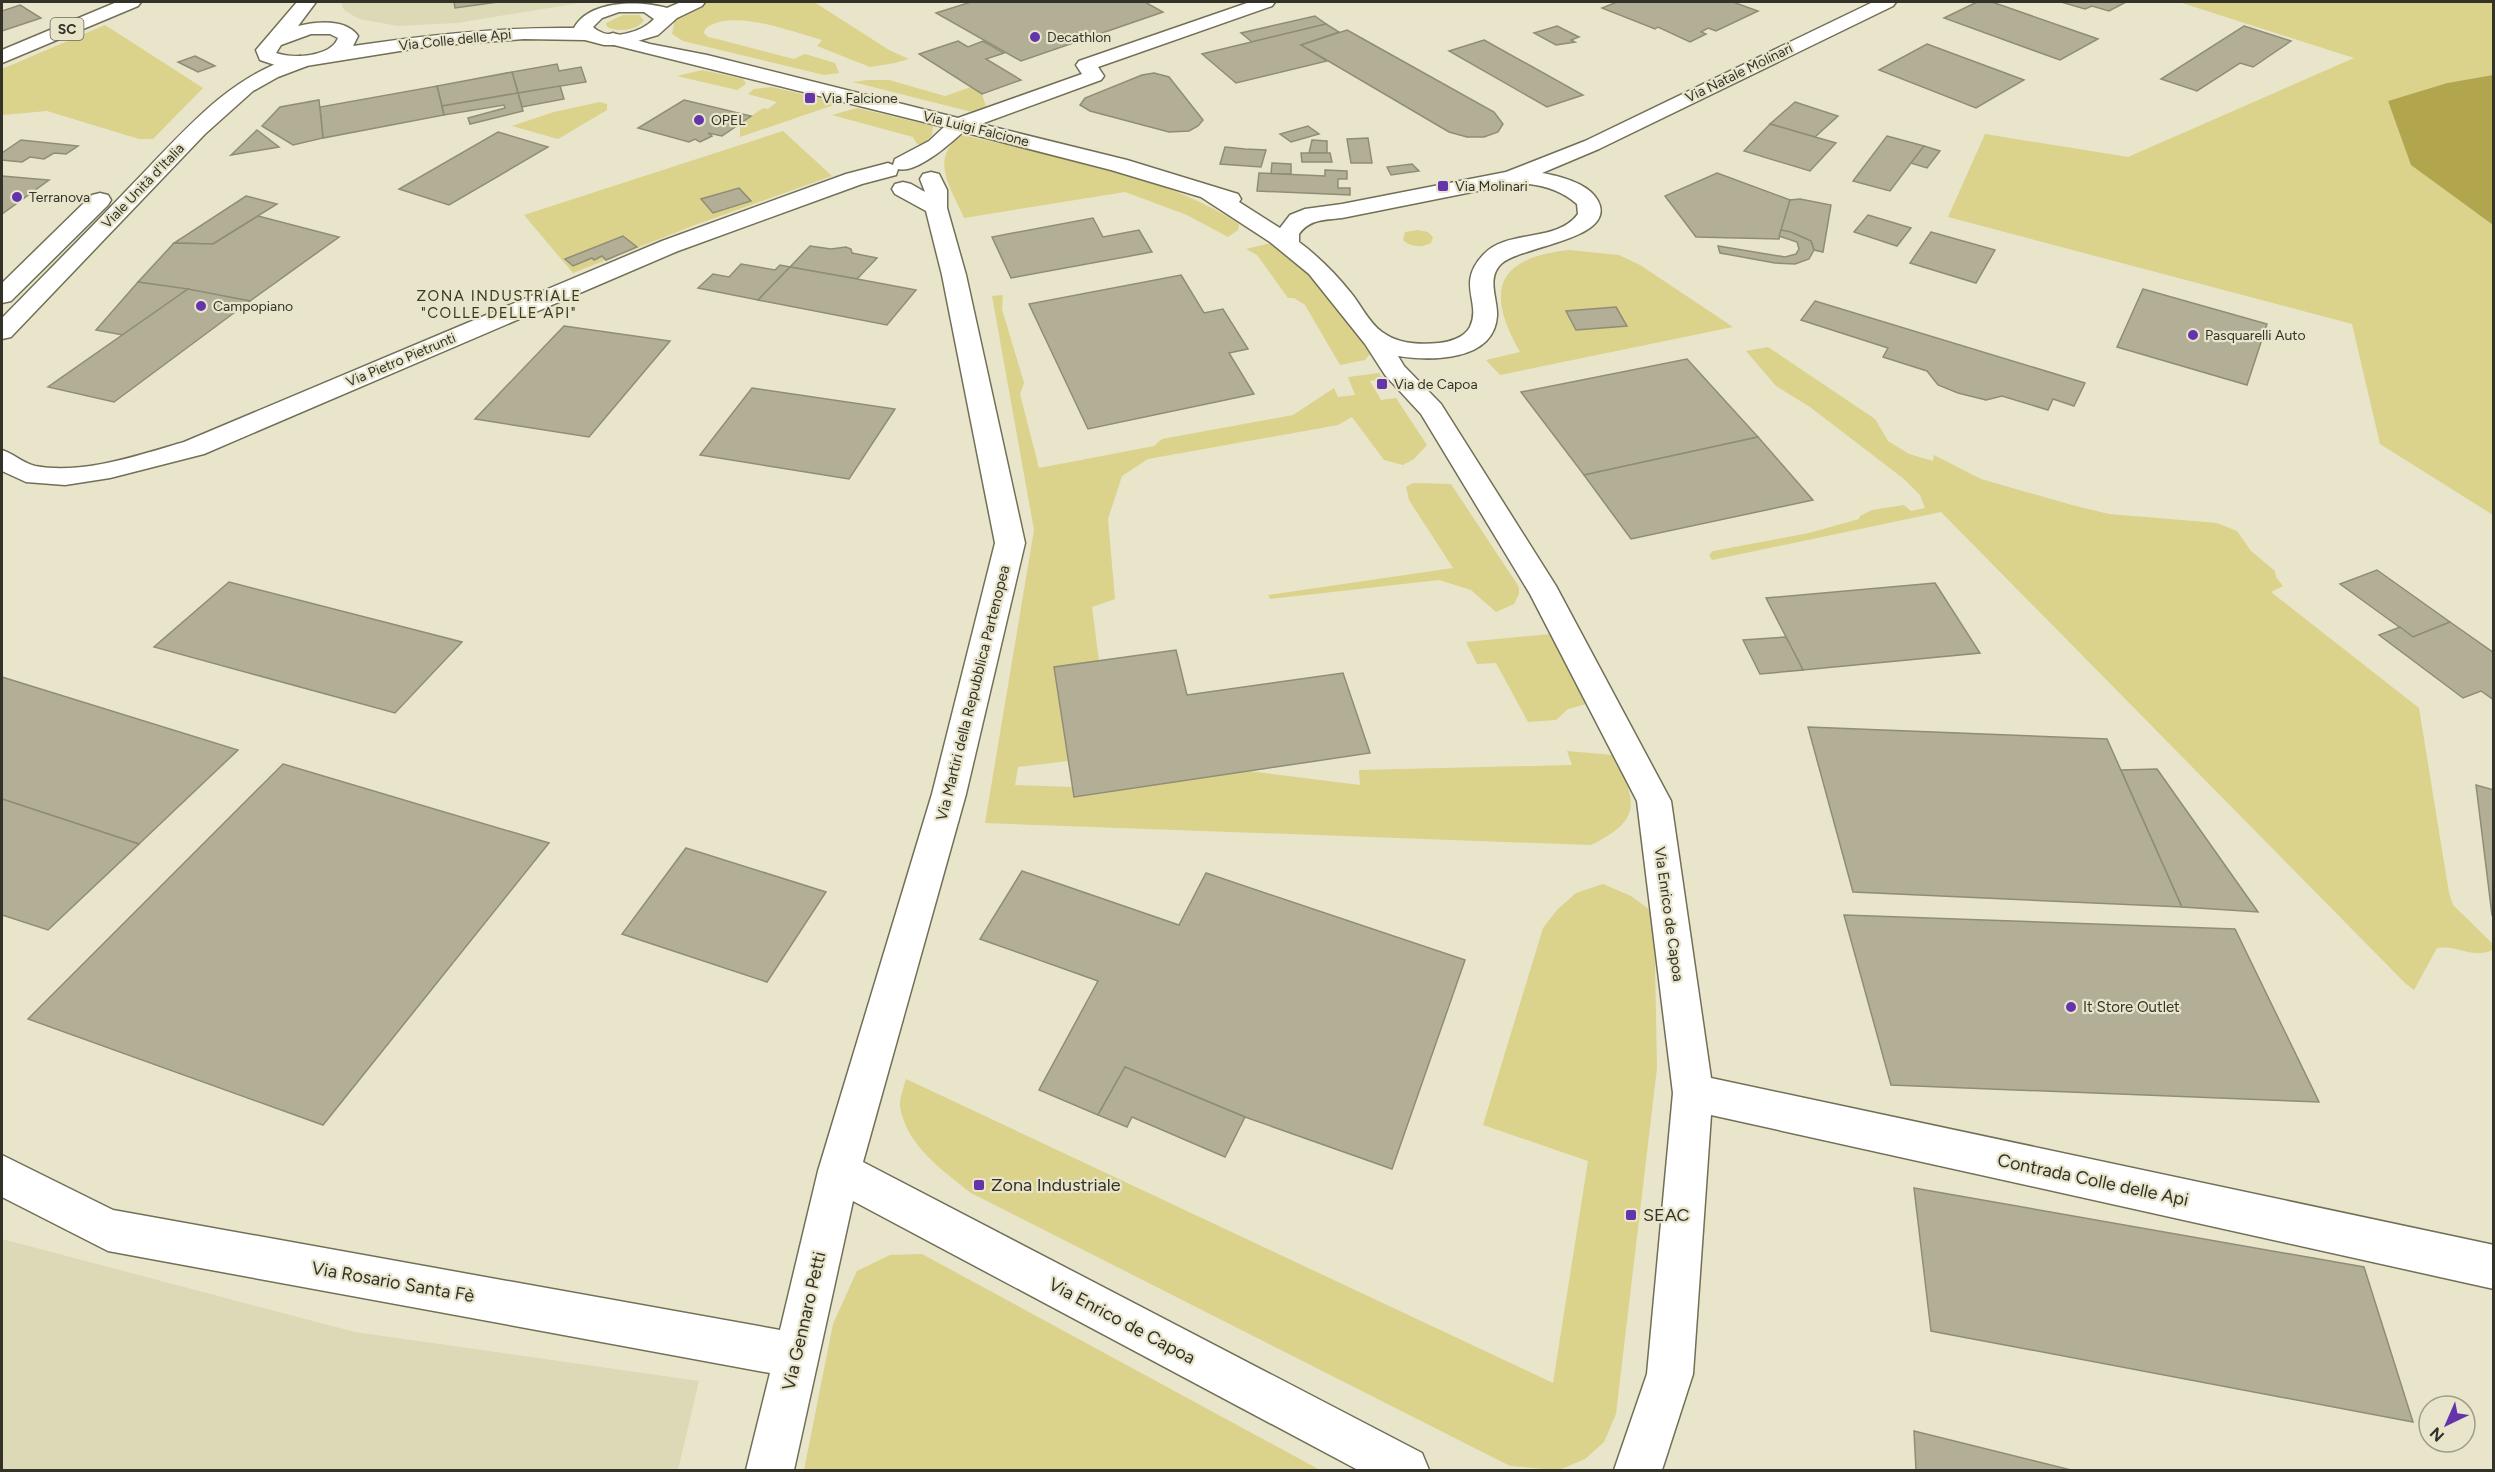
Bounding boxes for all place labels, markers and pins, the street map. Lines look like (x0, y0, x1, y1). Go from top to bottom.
place label: Decathlon (1047, 29, 1111, 46)
marker: Decathlon (1028, 30, 1042, 44)
place label: Via Falcione (822, 90, 898, 107)
marker: Via Falcione (803, 91, 817, 105)
place label: OPEL (711, 112, 746, 129)
marker: OPEL (692, 113, 706, 127)
place label: Via Molinari (1455, 178, 1528, 195)
marker: Via Molinari (1436, 179, 1450, 193)
place label: Terranova (29, 189, 90, 206)
marker: Terranova (10, 190, 24, 204)
place label: Campopiano (213, 298, 293, 315)
marker: Campopiano (194, 299, 208, 313)
place label: Pasquarelli Auto (2205, 327, 2306, 344)
marker: Pasquarelli Auto (2186, 328, 2200, 342)
place label: Via de Capoa (1394, 376, 1478, 393)
marker: Via de Capoa (1375, 377, 1389, 391)
place label: It Store Outlet (2083, 998, 2180, 1016)
marker: It Store Outlet (2064, 1000, 2078, 1014)
place label: Zona Industriale (991, 1174, 1121, 1196)
marker: Zona Industriale (972, 1178, 986, 1192)
place label: SEAC (1643, 1204, 1690, 1226)
marker: SEAC (1624, 1208, 1638, 1222)

